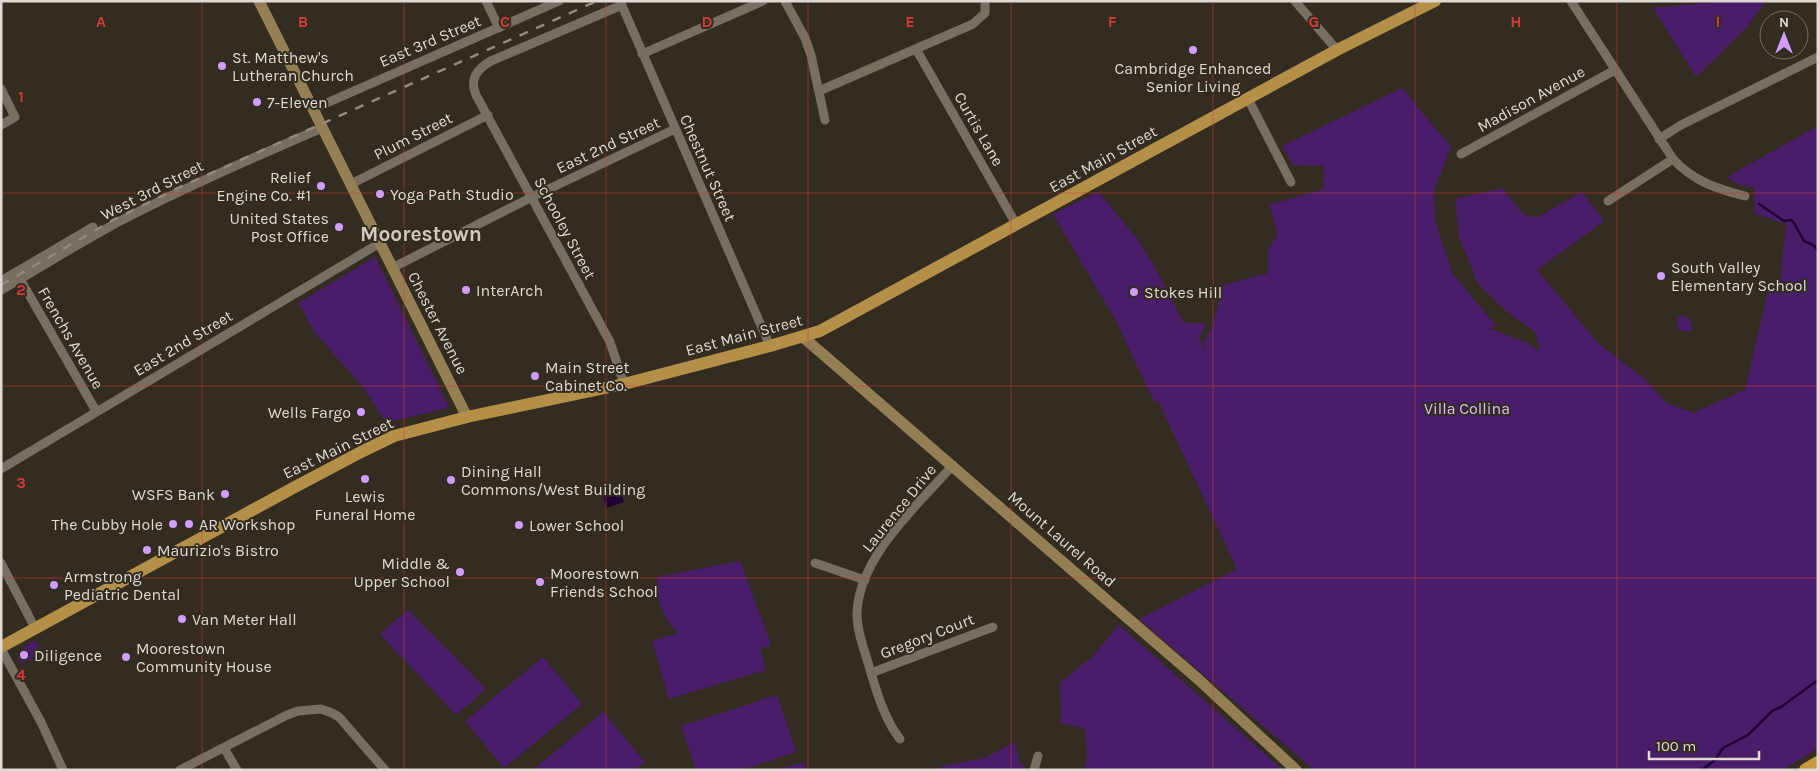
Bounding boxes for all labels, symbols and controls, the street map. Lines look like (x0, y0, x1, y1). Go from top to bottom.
north arrow (1759, 10, 1809, 60)
street label: East 3rd Street (376, 11, 484, 71)
text: A (96, 12, 106, 31)
text: B (298, 12, 308, 31)
text: C (500, 12, 510, 31)
text: D (702, 12, 713, 31)
text: E (905, 12, 915, 31)
text: F (1108, 12, 1117, 31)
text: G (1309, 12, 1319, 31)
text: H (1510, 12, 1522, 31)
text: I (1716, 12, 1720, 31)
text: N (1779, 14, 1789, 31)
marker: Cambridge Enhanced Senior Living (1187, 44, 1199, 56)
place label: St. Matthew's Lutheran Church (232, 48, 354, 85)
place label: Cambridge Enhanced Senior Living (1115, 59, 1271, 96)
marker: St. Matthew's Lutheran Church (216, 60, 228, 72)
street label: Madison Avenue (1474, 62, 1588, 136)
text: 1 (18, 87, 24, 106)
street label: Curtis Lane (950, 89, 1008, 169)
place label: 7-Eleven (267, 93, 328, 112)
marker: 7-Eleven (251, 96, 263, 108)
street label: Plum Street (370, 108, 456, 164)
street label: Chestnut Street (676, 112, 740, 224)
street label: East 2nd Street (553, 113, 663, 177)
street label: East Main Street (1046, 121, 1160, 197)
street label: West 3rd Street (97, 156, 207, 224)
place label: Relief Engine Co. #1 (216, 168, 312, 205)
street label: Schooley Street (530, 174, 600, 282)
marker: Relief Engine Co. #1 (315, 180, 327, 192)
place label: Yoga Path Studio (390, 185, 514, 204)
marker: Yoga Path Studio (374, 188, 386, 200)
place label: United States Post Office (229, 209, 329, 246)
marker: United States Post Office (333, 221, 345, 233)
district label: Moorestown (360, 222, 482, 246)
place label: South Valley Elementary School (1671, 258, 1807, 295)
street label: Chester Avenue (404, 269, 472, 377)
marker: South Valley Elementary School (1655, 270, 1667, 282)
text: 2 (16, 280, 26, 299)
place label: InterArch (476, 281, 543, 300)
place label: Stokes Hill (1144, 283, 1222, 302)
street label: Frenchs Avenue (34, 284, 108, 392)
marker: InterArch (460, 284, 472, 296)
marker: Stokes Hill (1128, 286, 1140, 298)
street label: East 2nd Street (130, 306, 236, 380)
street label: East Main Street (683, 310, 805, 360)
place label: Main Street Cabinet Co. (545, 358, 630, 395)
marker: Main Street Cabinet Co. (529, 370, 541, 382)
park label: Villa Collina (1424, 399, 1510, 418)
place label: Wells Fargo (268, 403, 351, 422)
marker: Wells Fargo (355, 406, 367, 418)
street label: East Main Street (280, 413, 396, 483)
street label: Laurence Drive (858, 460, 940, 556)
place label: Dining Hall Commons/West Building (461, 462, 645, 499)
text: 3 (16, 473, 26, 492)
marker: Lewis Funeral Home (359, 473, 371, 485)
marker: Dining Hall Commons/West Building (445, 474, 457, 486)
place label: WSFS Bank (132, 485, 215, 504)
place label: Lewis Funeral Home (314, 487, 416, 524)
street label: Mount Laurel Road (1004, 487, 1120, 591)
marker: WSFS Bank (219, 488, 231, 500)
place label: The Cubby Hole (51, 515, 163, 534)
place label: AR Workshop (199, 515, 295, 534)
place label: Lower School (529, 516, 624, 535)
marker: The Cubby Hole (167, 518, 179, 530)
marker: AR Workshop (183, 518, 195, 530)
marker: Lower School (513, 519, 525, 531)
place label: Maurizio's Bistro (157, 541, 279, 560)
marker: Maurizio's Bistro (141, 544, 153, 556)
place label: Middle & Upper School (353, 554, 450, 591)
place label: Moorestown Friends School (550, 564, 658, 601)
marker: Middle & Upper School (454, 566, 466, 578)
place label: Armstrong Pediatric Dental (64, 567, 181, 604)
marker: Moorestown Friends School (534, 576, 546, 588)
marker: Armstrong Pediatric Dental (48, 579, 60, 591)
street label: Gregory Court (877, 609, 977, 663)
place label: Van Meter Hall (192, 610, 297, 629)
marker: Van Meter Hall (176, 613, 188, 625)
place label: Moorestown Community House (136, 639, 272, 676)
place label: Diligence (34, 646, 102, 665)
marker: Diligence (18, 649, 30, 661)
marker: Moorestown Community House (120, 651, 132, 663)
text: 4 (16, 665, 26, 684)
scale bar (1649, 728, 1759, 760)
text: 100 m (1656, 737, 1696, 755)

